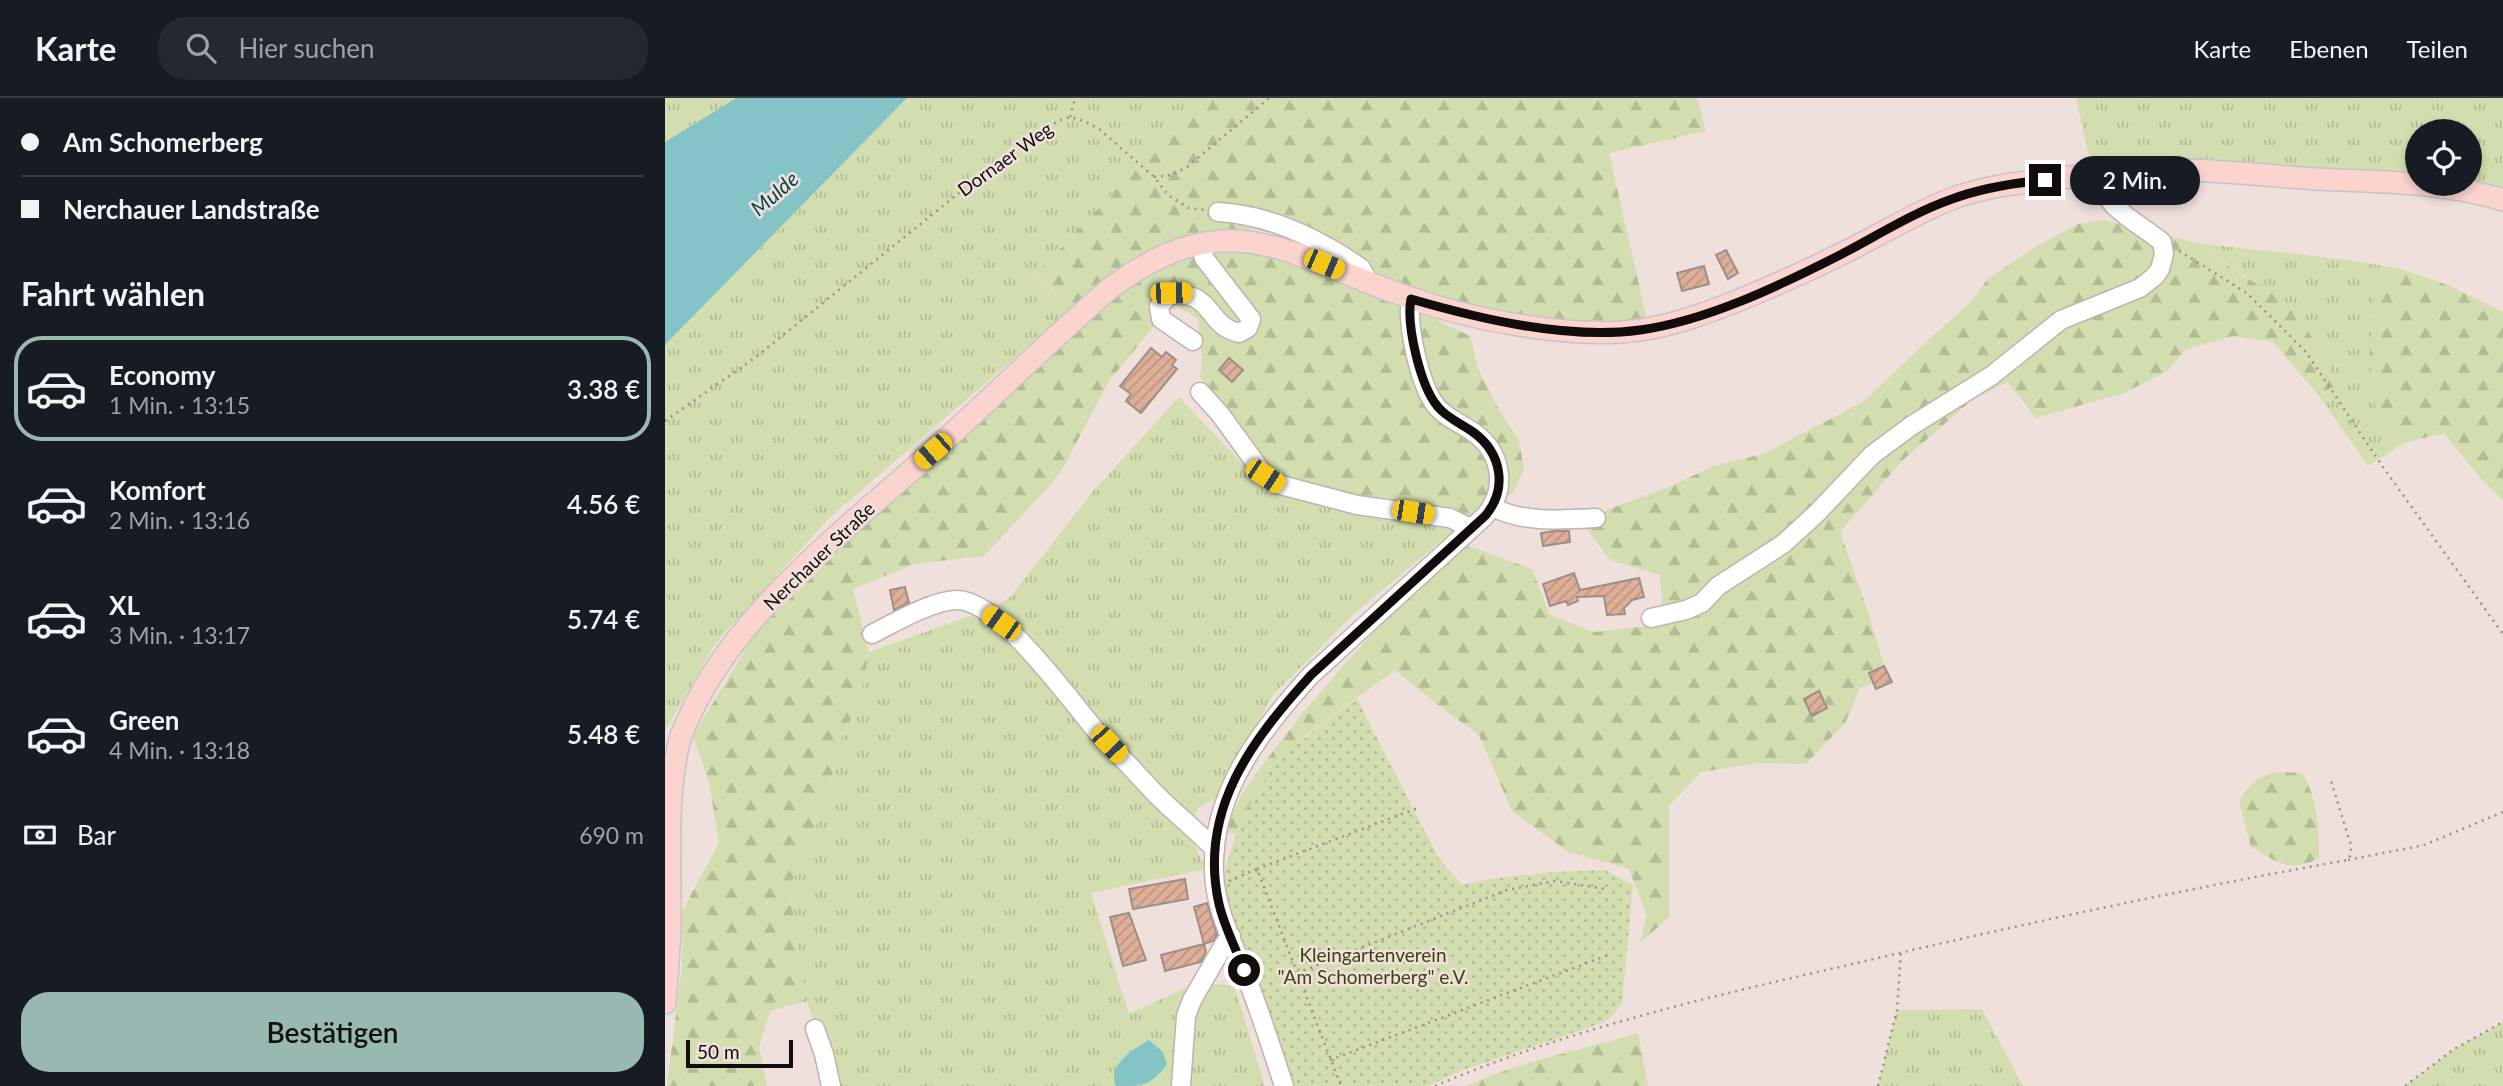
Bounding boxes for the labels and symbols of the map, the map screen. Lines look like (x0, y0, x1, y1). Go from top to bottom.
street label: Dornaer Weg (953, 116, 1057, 201)
callout: 2 Min. (2069, 155, 2199, 204)
route end (2029, 164, 2061, 196)
water label: Mulde (745, 165, 803, 220)
car (1301, 246, 1348, 282)
car (1150, 282, 1193, 304)
car (911, 429, 956, 473)
car (1242, 456, 1289, 496)
street label: Nerchauer Straße (758, 497, 879, 615)
car (1391, 498, 1436, 526)
car (978, 602, 1025, 644)
car (1087, 721, 1132, 767)
park label: Kleingartenverein "Am Schomerberg" e.V. (1278, 943, 1468, 988)
route start (1228, 954, 1260, 986)
scale bar (686, 1037, 793, 1069)

